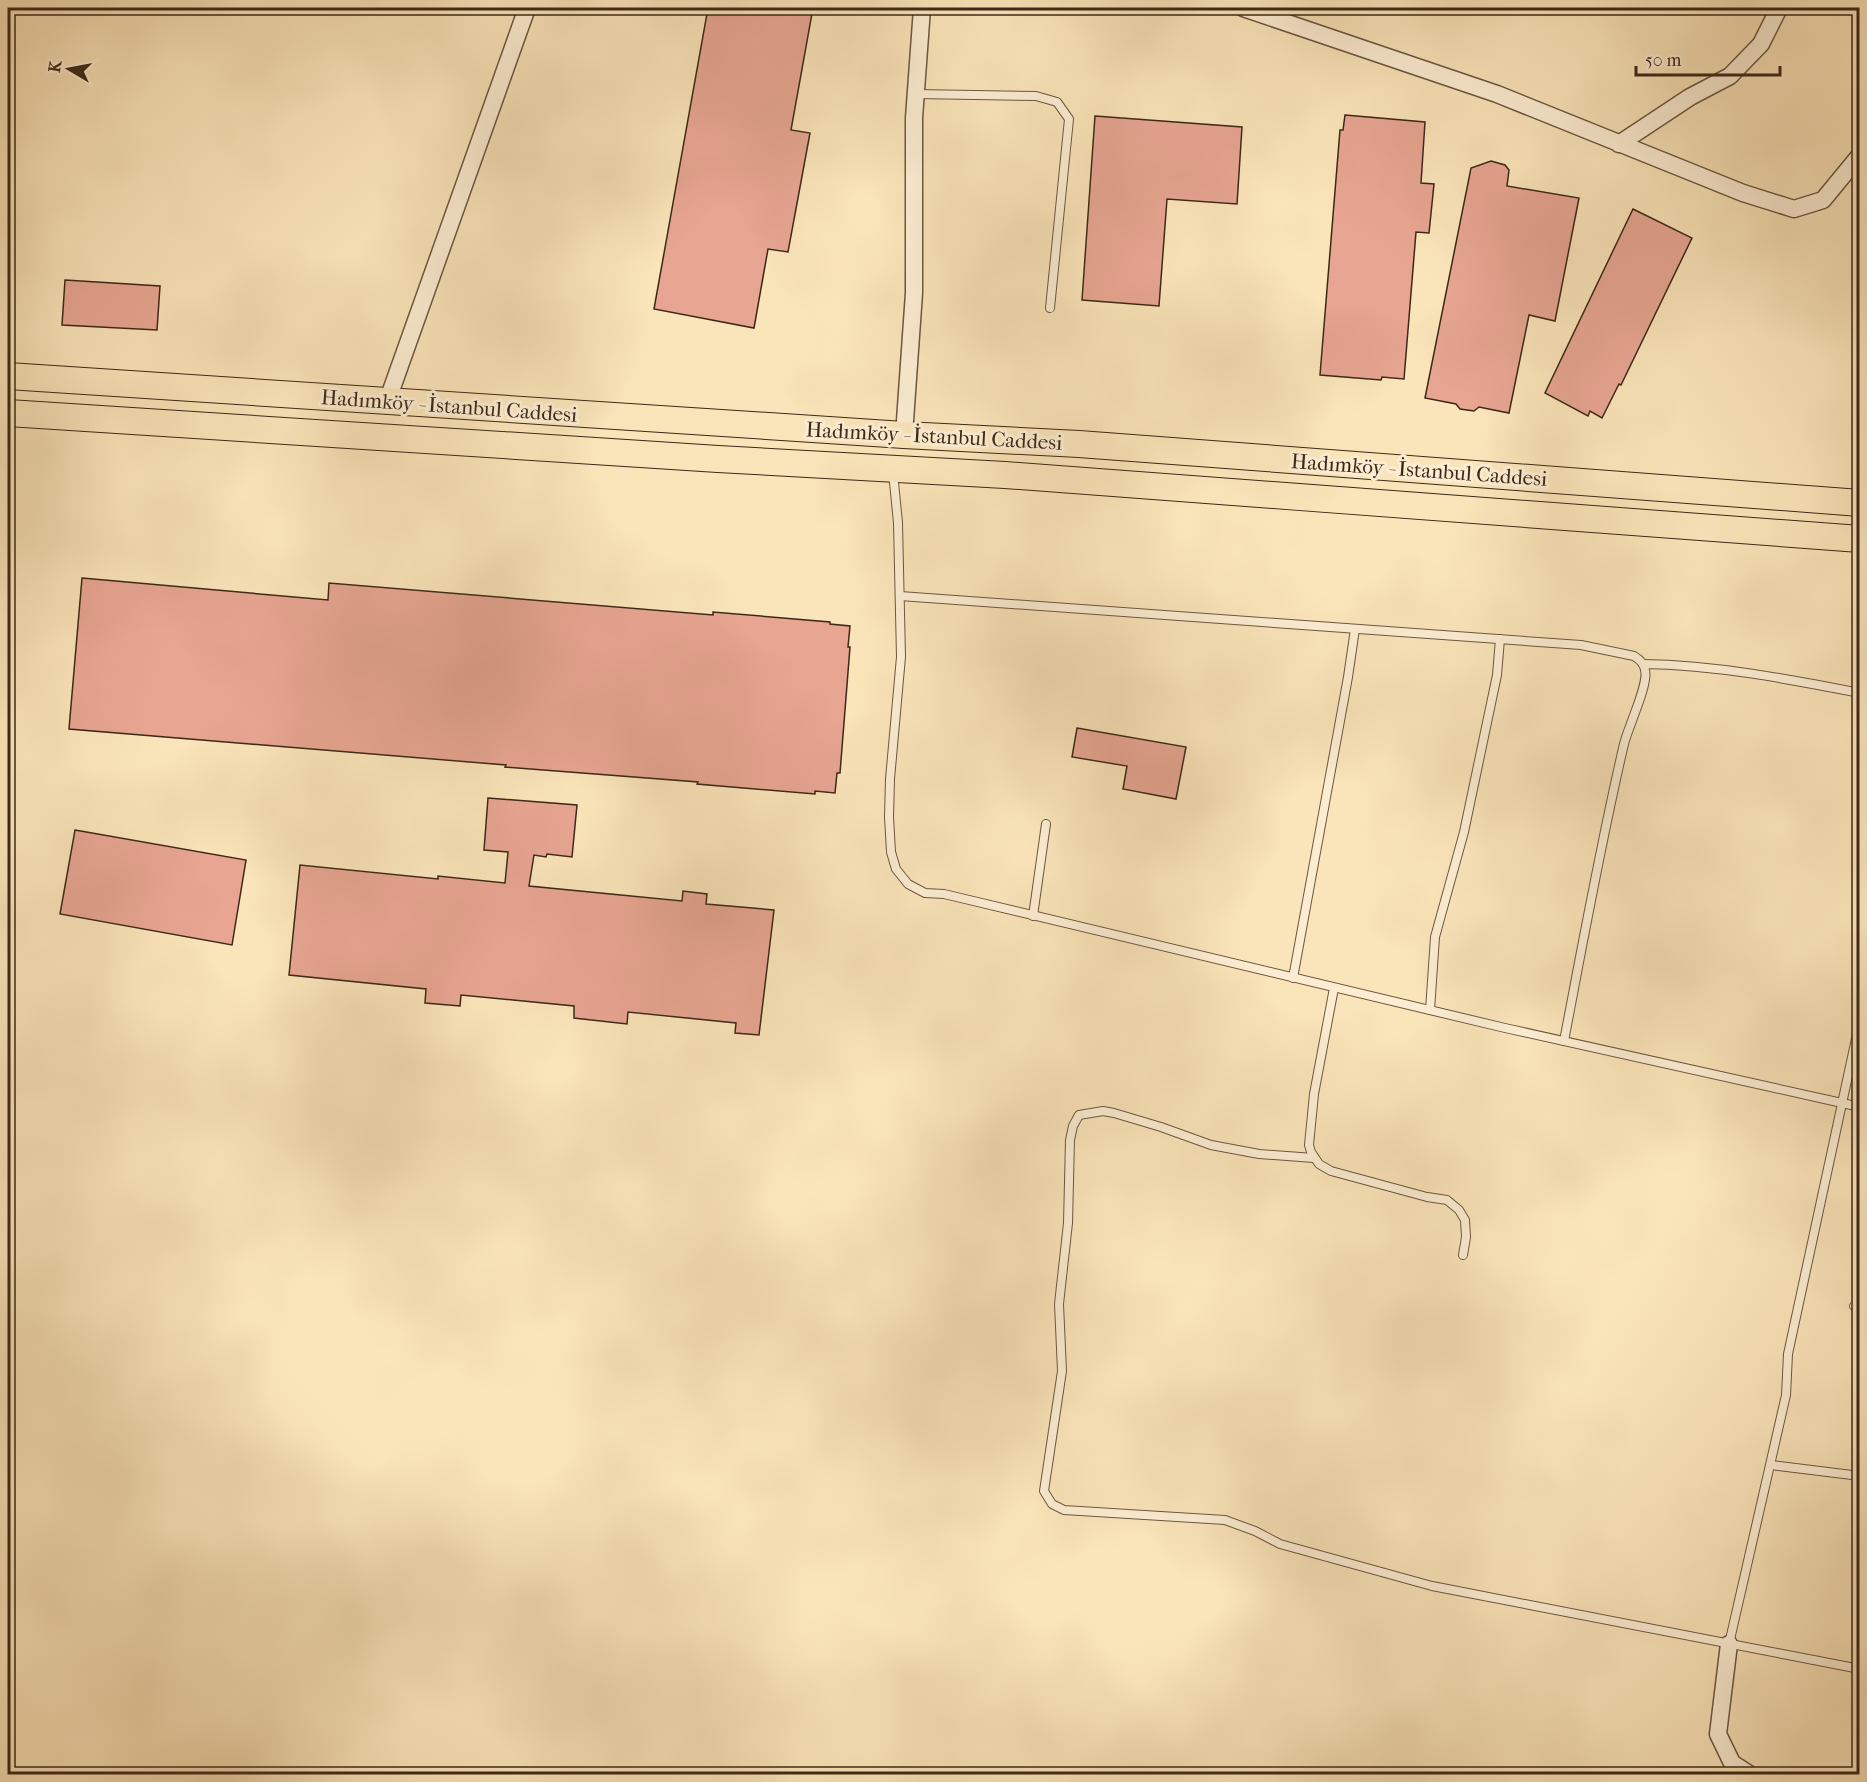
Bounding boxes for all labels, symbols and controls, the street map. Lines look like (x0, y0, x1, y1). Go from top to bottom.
north arrow (39, 39, 99, 99)
scale bar (1636, 39, 1780, 77)
text: 50 m (1645, 50, 1682, 71)
text: K (44, 58, 65, 74)
street label: Hadımköy - İstanbul Caddesi (320, 385, 578, 427)
street label: Hadımköy - İstanbul Caddesi (805, 417, 1063, 455)
street label: Hadımköy - İstanbul Caddesi (1290, 449, 1548, 491)

